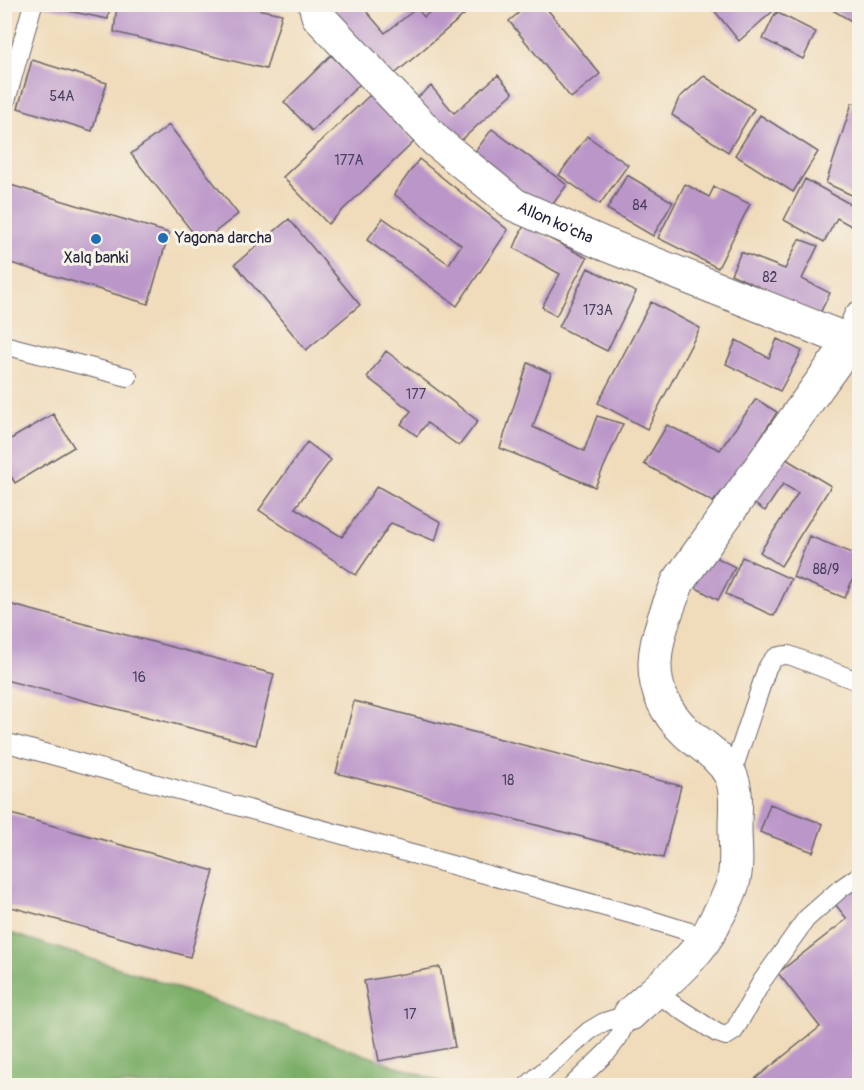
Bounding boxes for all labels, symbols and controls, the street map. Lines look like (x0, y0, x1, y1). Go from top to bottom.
house number: 54A (50, 88, 74, 105)
house number: 177A (334, 152, 364, 169)
street label: Allon ko'cha (514, 197, 596, 248)
house number: 84 (632, 197, 648, 214)
place label: Yagona darcha (174, 228, 272, 248)
marker: Yagona darcha (156, 231, 170, 245)
marker: Xalq banki (89, 232, 103, 246)
place label: Xalq banki (64, 248, 128, 268)
house number: 82 (763, 269, 778, 286)
house number: 173A (583, 302, 613, 319)
house number: 177 (406, 386, 427, 403)
house number: 88/9 (813, 561, 839, 578)
house number: 16 (132, 669, 146, 686)
house number: 18 (502, 772, 514, 789)
house number: 17 (404, 1006, 417, 1023)

